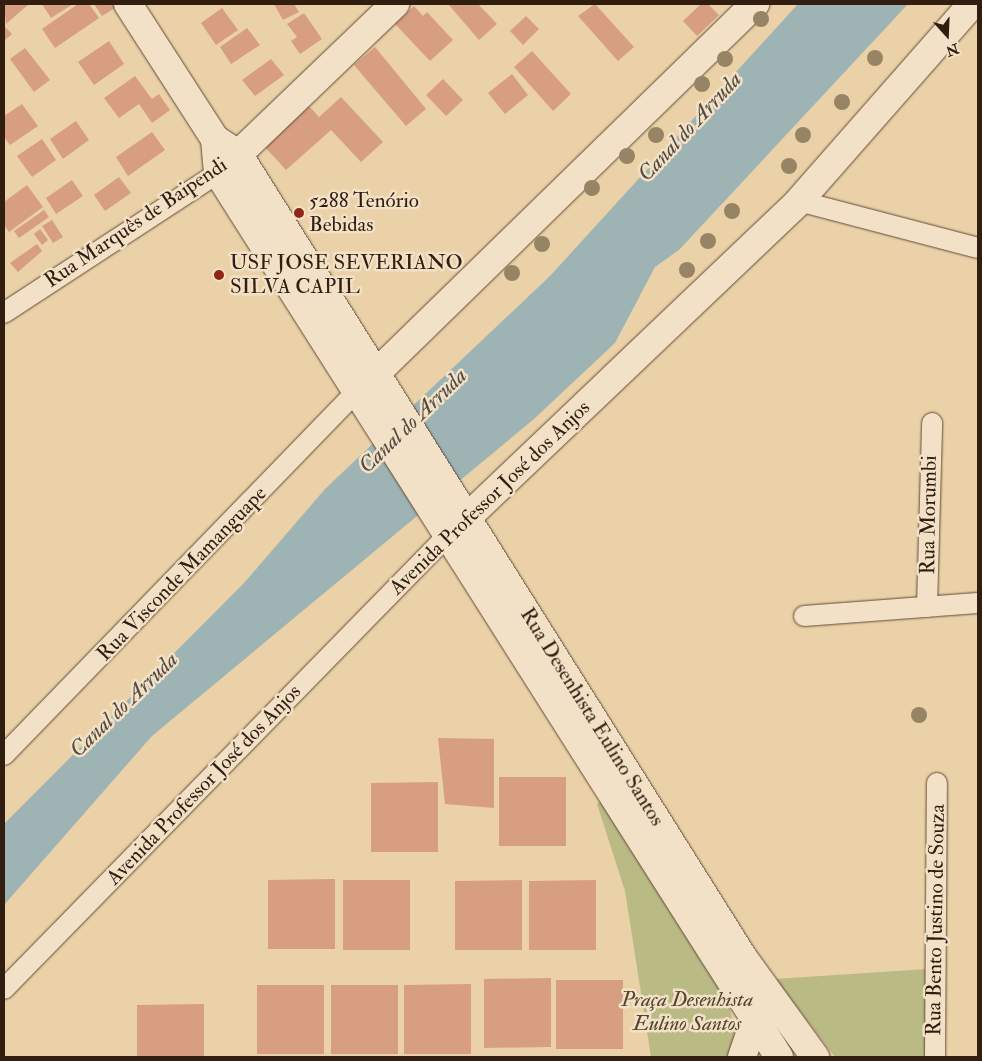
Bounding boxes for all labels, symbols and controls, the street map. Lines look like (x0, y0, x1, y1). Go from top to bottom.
north arrow (922, 10, 972, 60)
text: N (944, 39, 961, 60)
water label: Canal do Arruda (633, 67, 747, 187)
street label: Rua Marquês de Baipendi (40, 152, 232, 294)
place label: 5288 Tenório Bebidas (309, 188, 419, 238)
marker: 5288 Tenório Bebidas (293, 207, 305, 219)
place label: USF JOSE SEVERIANO SILVA CAPIL (230, 250, 463, 300)
marker: USF JOSE SEVERIANO SILVA CAPIL (212, 268, 226, 282)
water label: Canal do Arruda (353, 363, 473, 479)
street label: Avenida Professor José dos Anjos (384, 395, 596, 601)
street label: Rua Morumbi (915, 455, 943, 575)
street label: Rua Visconde Mamanguape (92, 481, 272, 667)
street label: Rua Desenhista Eulino Santos (514, 603, 670, 831)
water label: Canal do Arruda (64, 647, 184, 763)
street label: Avenida Professor José dos Anjos (101, 679, 307, 891)
street label: Rua Bento Justino de Souza (921, 804, 951, 1036)
park label: Praça Desenhista Eulino Santos (621, 987, 753, 1037)

